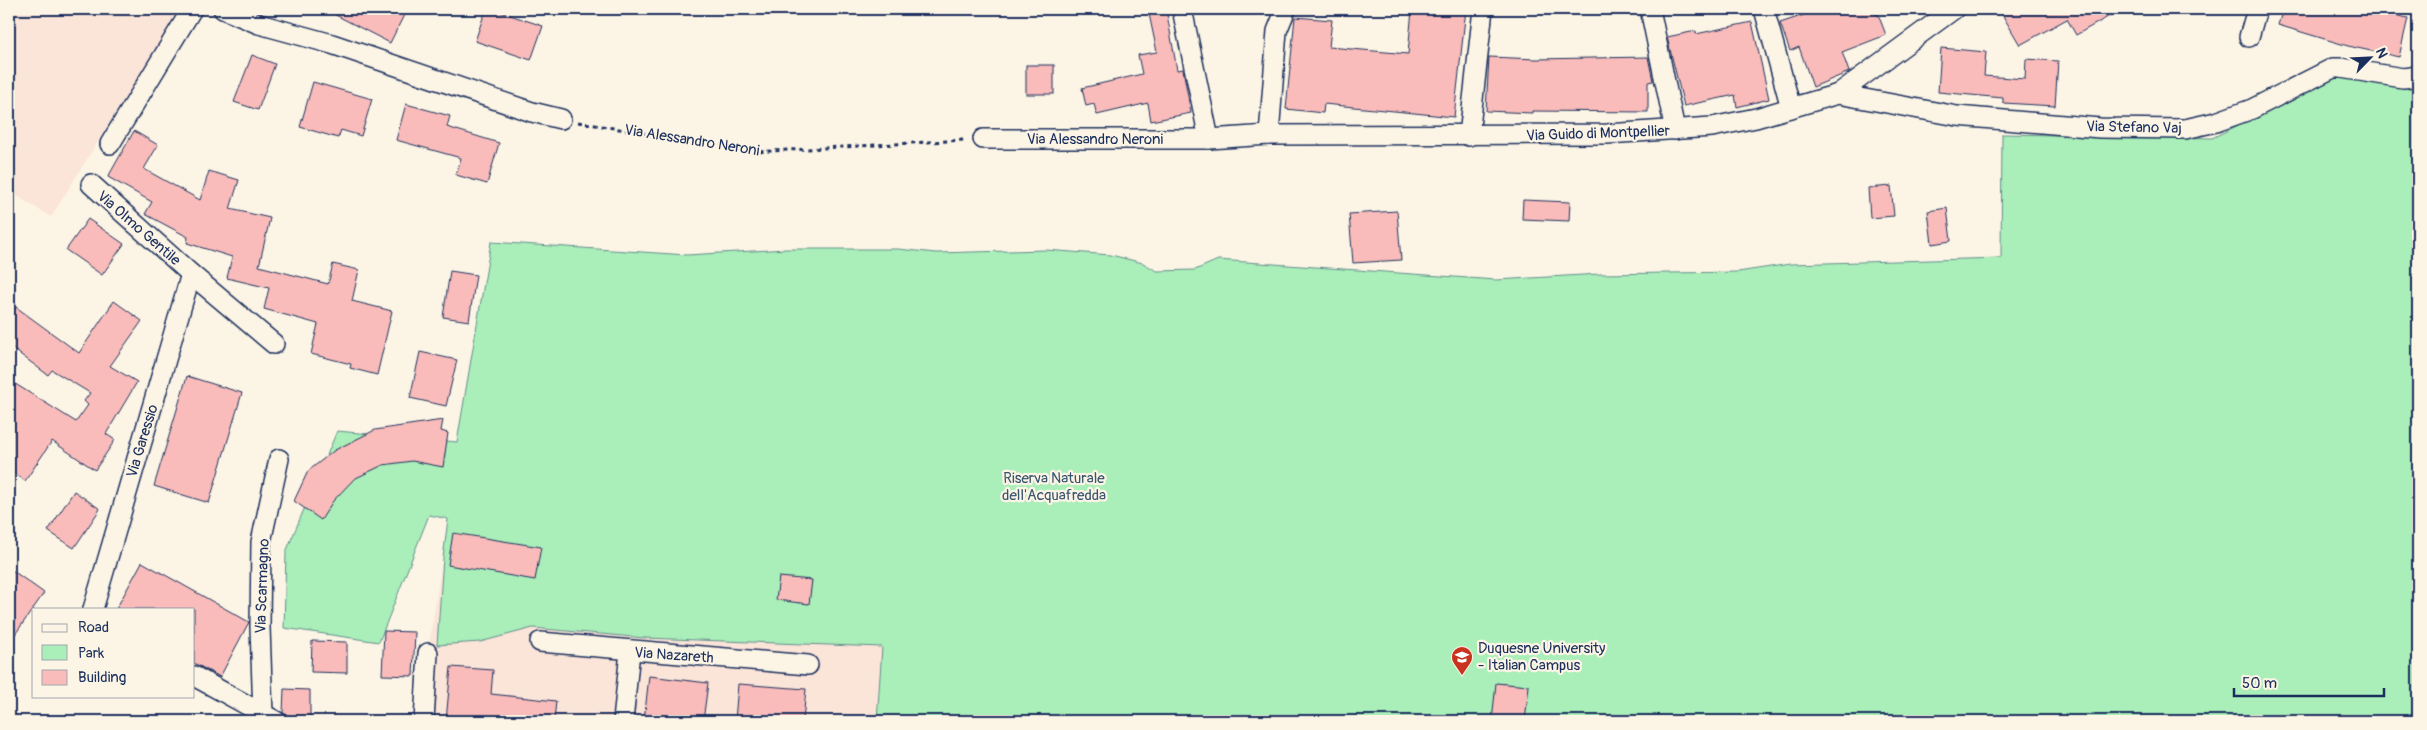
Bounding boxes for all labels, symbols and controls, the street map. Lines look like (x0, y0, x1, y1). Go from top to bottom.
north arrow (2344, 32, 2394, 82)
text: N (2372, 45, 2391, 61)
street label: Via Stefano Vaj (2086, 117, 2182, 138)
street label: Via Alessandro Neroni (623, 120, 761, 161)
street label: Via Guido di Montpellier (1526, 121, 1671, 146)
street label: Via Alessandro Neroni (1027, 130, 1164, 149)
street label: Via Olmo Gentile (93, 187, 185, 270)
street label: Via Garessio (122, 402, 163, 480)
park label: Riserva Naturale dell'Acquafredda (1002, 469, 1106, 505)
street label: Via Scarmagno (251, 538, 274, 634)
legend (32, 608, 195, 698)
text: Road (78, 618, 109, 637)
place label: Duquesne University - Italian Campus (1478, 639, 1606, 675)
street label: Via Nazareth (634, 643, 714, 668)
text: Park (78, 644, 105, 663)
school or university icon: Duquesne University - Italian Campus (1450, 645, 1474, 676)
scale bar (2234, 665, 2384, 697)
text: Building (78, 668, 126, 687)
text: 50 m (2242, 674, 2277, 693)

